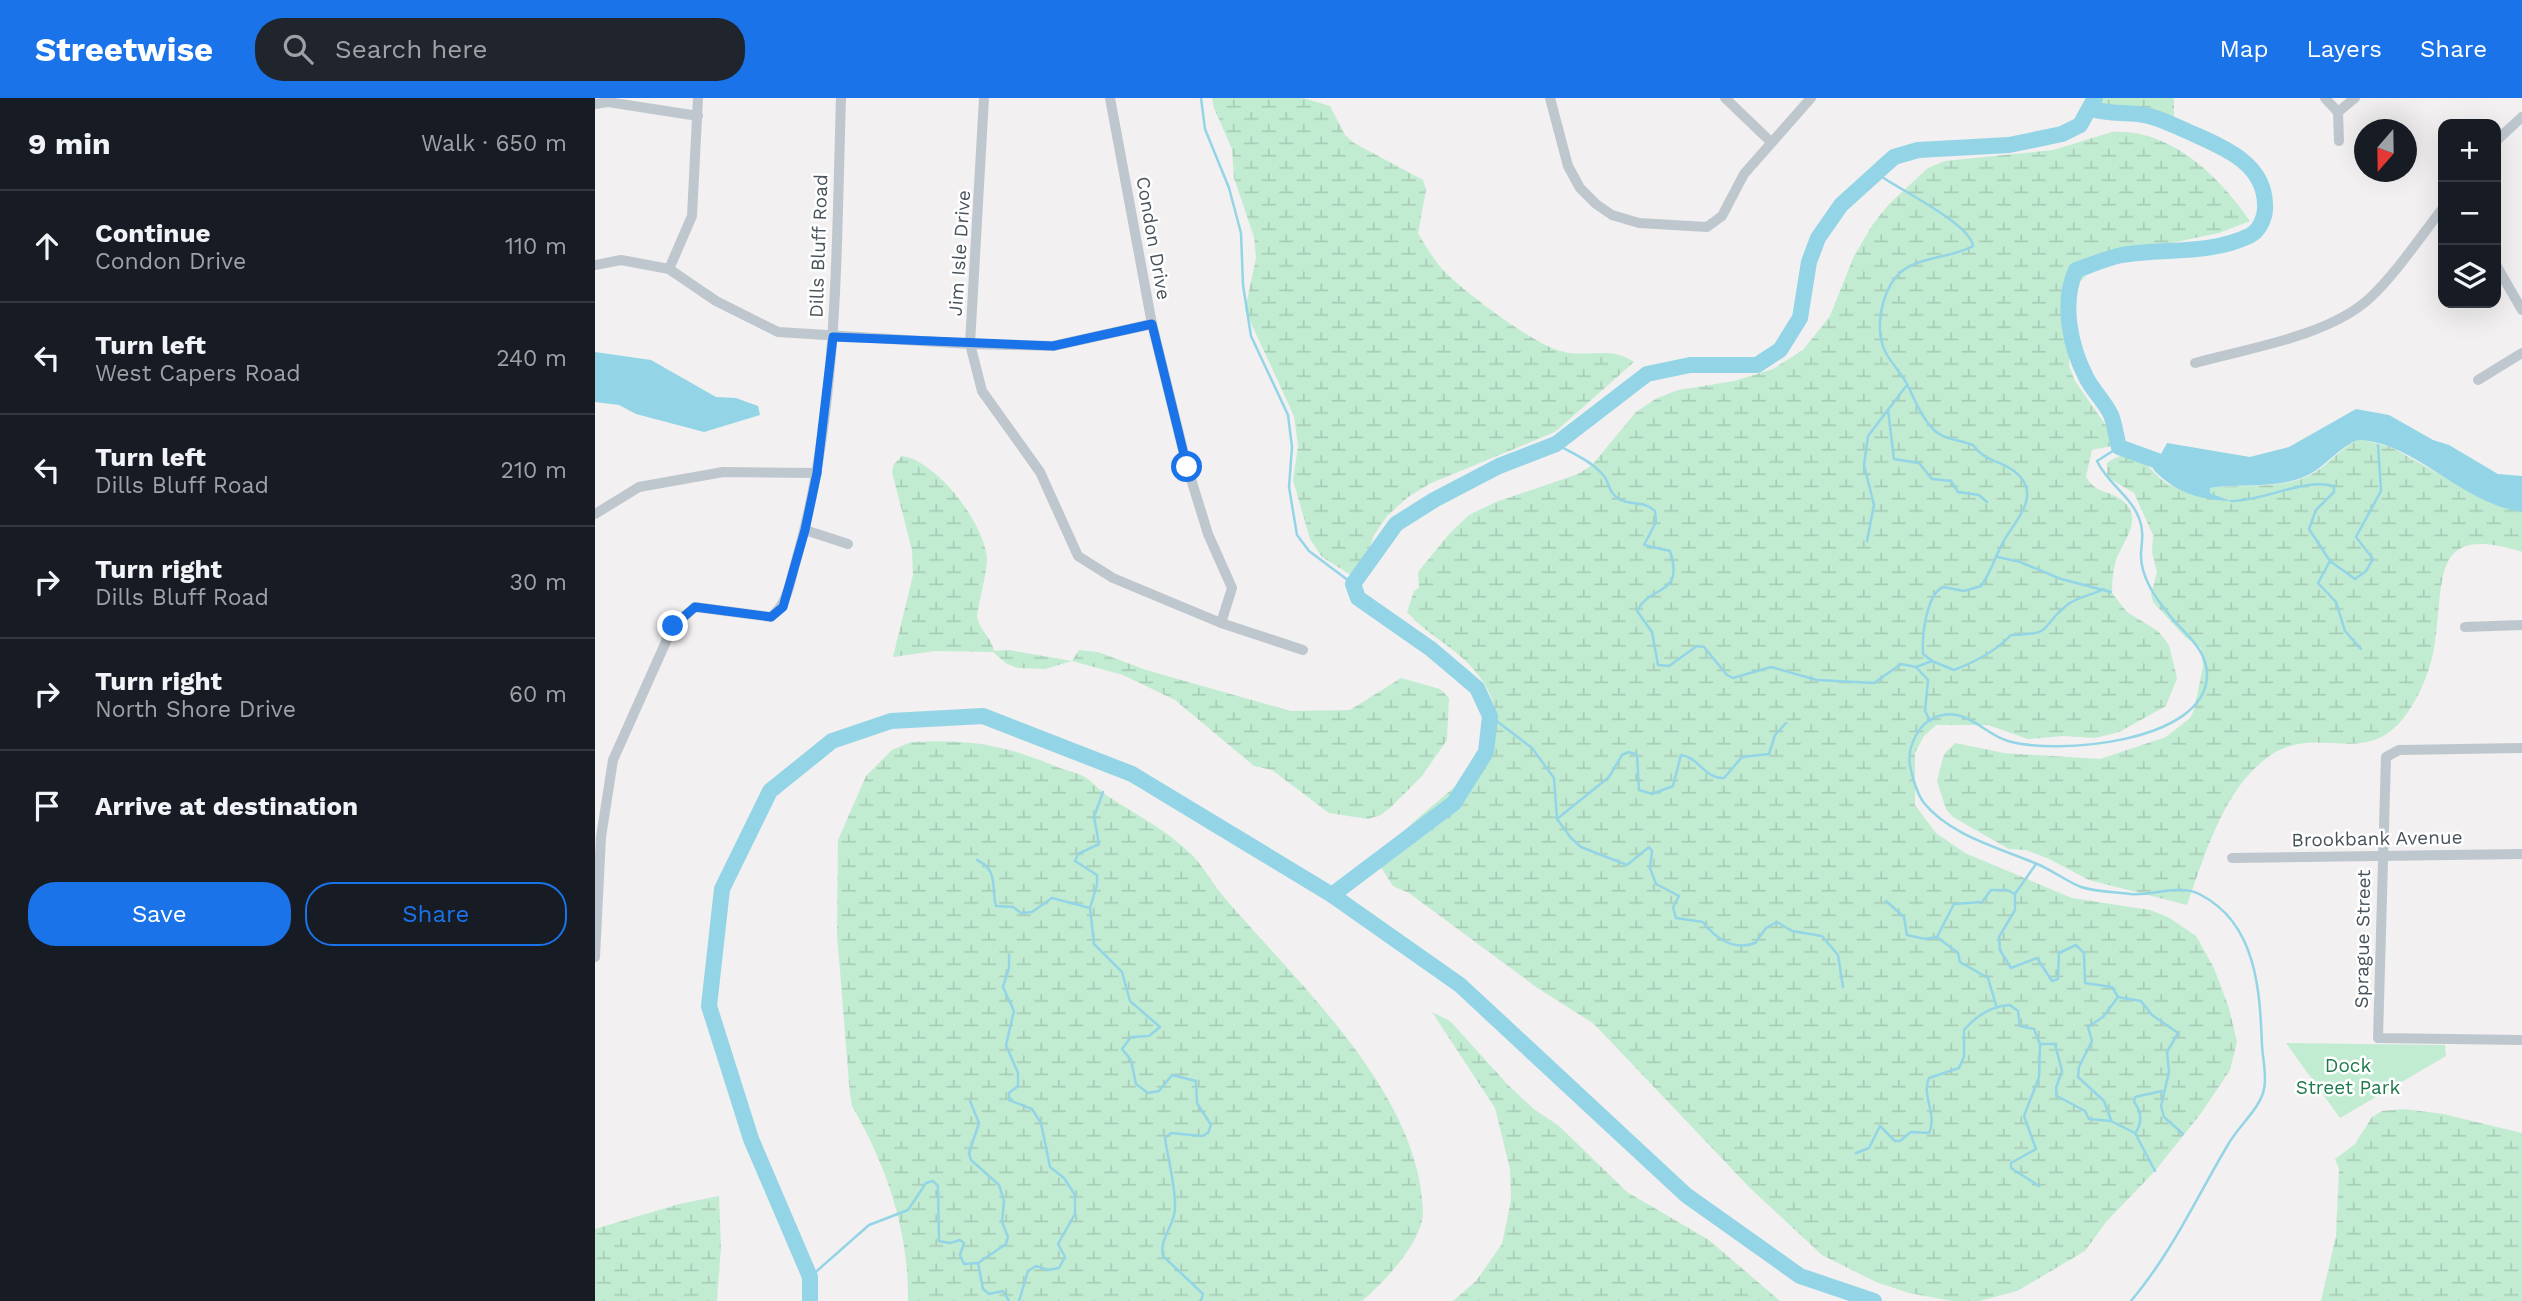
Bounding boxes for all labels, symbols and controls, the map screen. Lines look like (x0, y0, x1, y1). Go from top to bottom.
search box (255, 18, 745, 81)
text: Streetwise (35, 30, 213, 69)
icon: search (279, 30, 317, 68)
text: Search here (335, 34, 487, 64)
text: Map (2220, 35, 2268, 63)
text: Layers (2306, 35, 2382, 63)
text: Share (2420, 35, 2487, 63)
north arrow (2354, 119, 2417, 182)
map controls (2438, 119, 2501, 308)
button: + (2438, 119, 2501, 182)
text: 9 min (28, 126, 111, 161)
text: Walk · 650 m (421, 130, 567, 157)
street label: Dills Bluff Road (804, 174, 833, 318)
street label: Condon Drive (1131, 175, 1176, 302)
button: − (2438, 182, 2501, 245)
street label: Jim Isle Drive (944, 189, 975, 317)
text: Continue (95, 218, 211, 248)
icon: ahead (28, 227, 66, 265)
text: 110 m (505, 233, 567, 260)
button: layers (2438, 245, 2501, 308)
text: Condon Drive (95, 248, 246, 275)
text: Turn left (95, 330, 206, 360)
icon: left (28, 339, 66, 377)
text: 240 m (496, 345, 567, 372)
text: West Capers Road (95, 360, 301, 387)
text: Turn left (95, 442, 206, 472)
icon: left (28, 451, 66, 489)
route start (1171, 451, 1202, 482)
text: 210 m (501, 457, 567, 484)
text: Dills Bluff Road (95, 472, 269, 499)
text: Turn right (95, 554, 222, 584)
icon: right (28, 563, 66, 601)
text: 30 m (510, 569, 567, 596)
text: Dills Bluff Road (95, 584, 269, 611)
route end (657, 610, 688, 641)
text: Turn right (95, 666, 222, 696)
icon: right (28, 675, 66, 713)
text: 60 m (509, 681, 567, 708)
text: North Shore Drive (95, 696, 296, 723)
icon: arrive (28, 787, 66, 825)
text: Arrive at destination (95, 791, 358, 821)
street label: Brookbank Avenue (2291, 826, 2463, 851)
street label: Sprague Street (2350, 869, 2375, 1009)
button: Save (28, 882, 291, 946)
button: Share (305, 882, 567, 946)
park label: Dock Street Park (2296, 1054, 2400, 1099)

